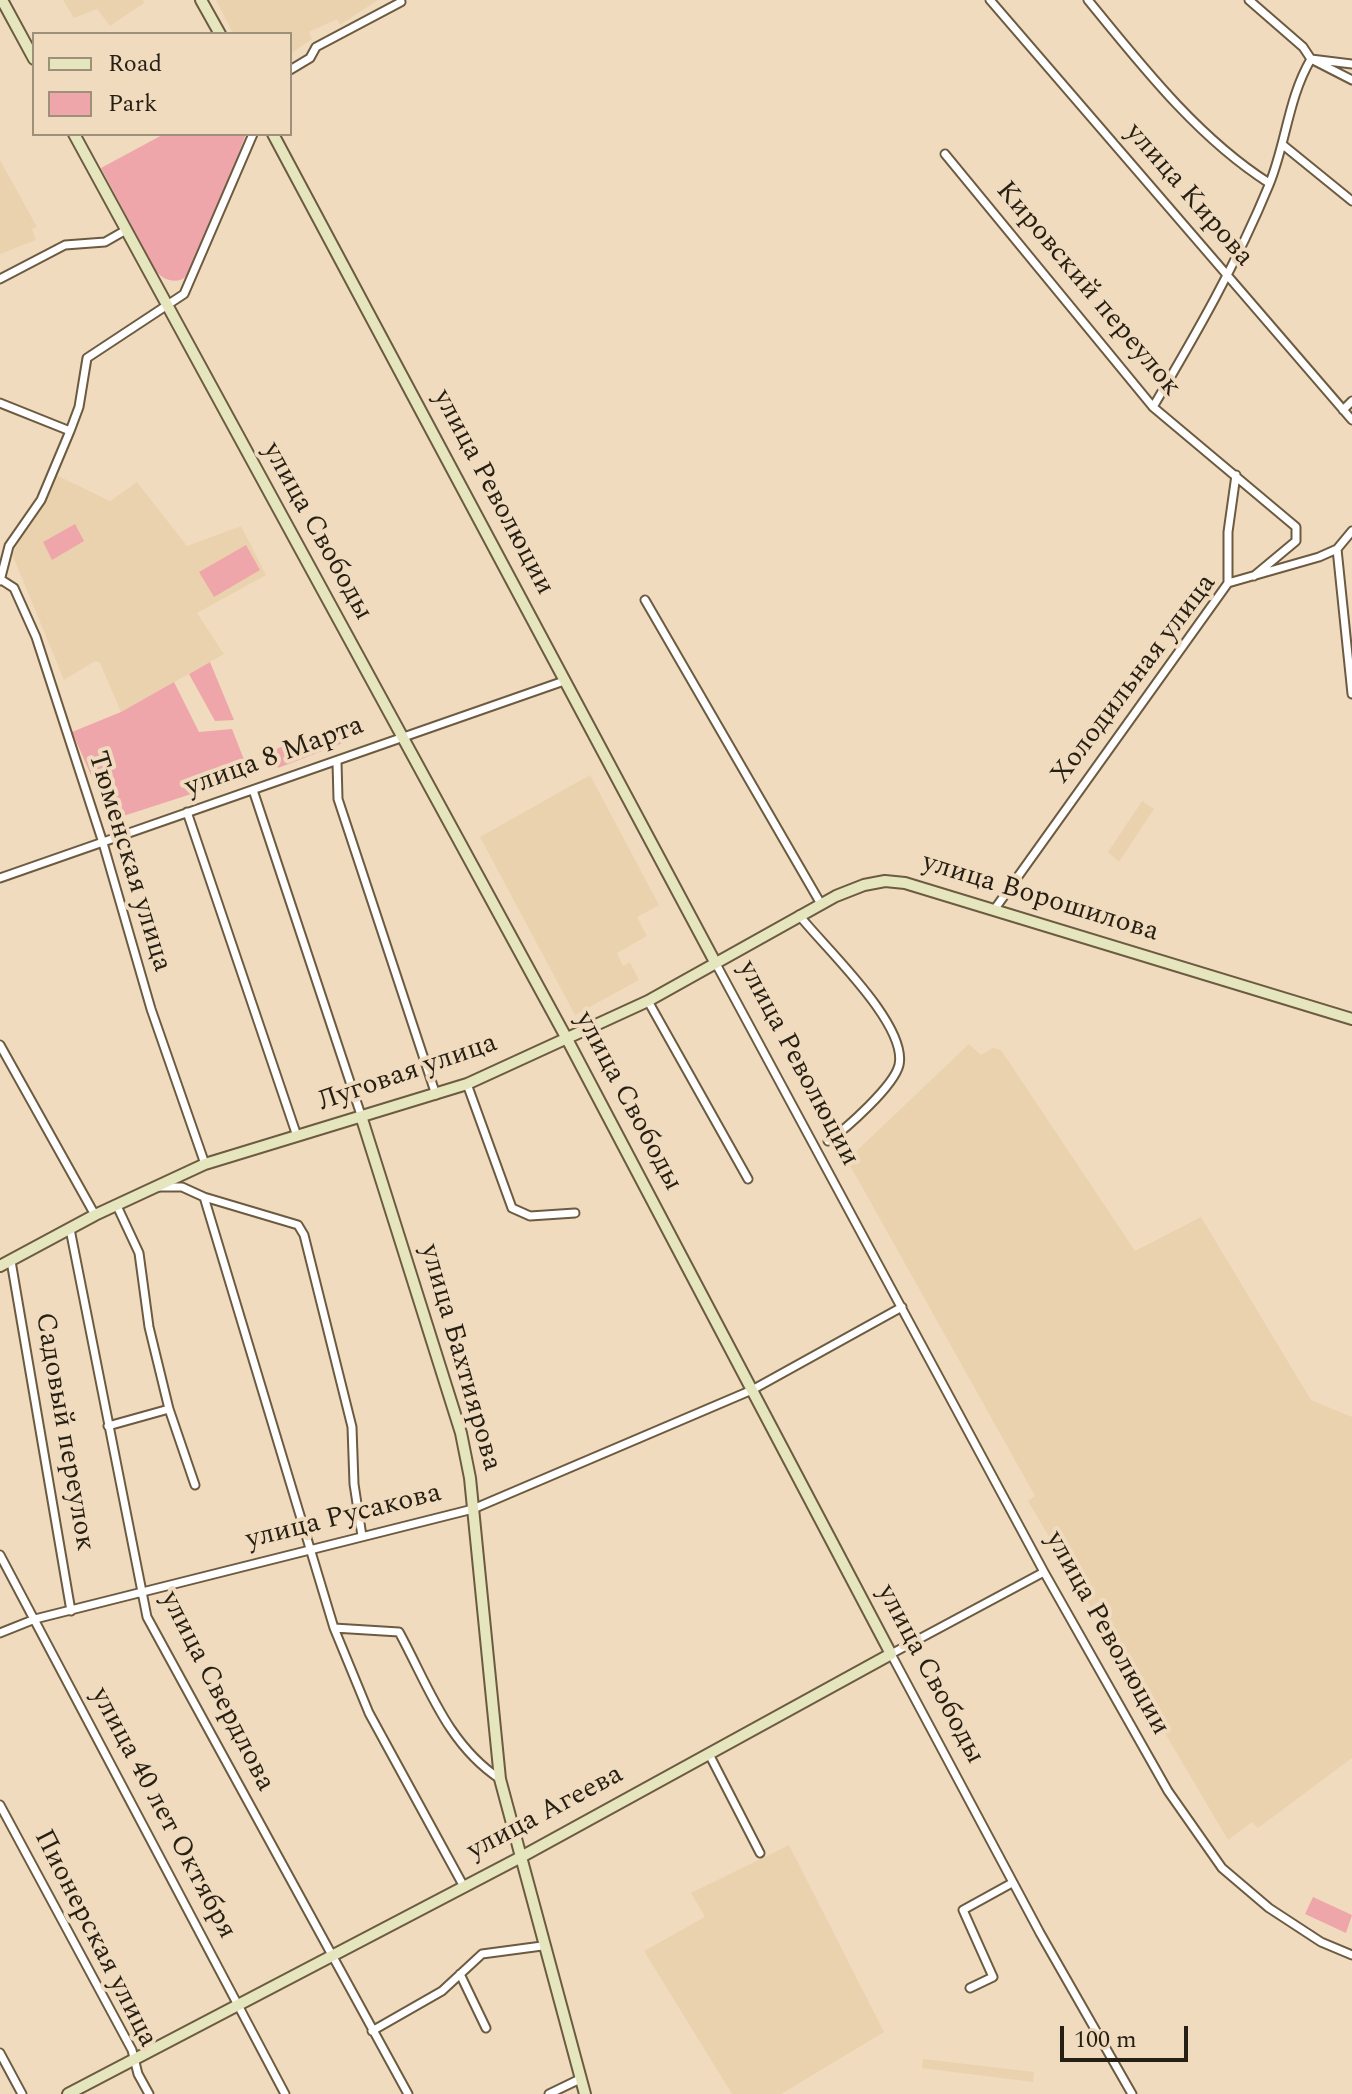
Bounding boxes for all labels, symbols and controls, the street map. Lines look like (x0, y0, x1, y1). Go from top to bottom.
legend (32, 32, 292, 136)
text: Road (108, 46, 162, 82)
text: Park (108, 86, 158, 122)
street label: улица Кирова (1117, 117, 1259, 275)
street label: Кировский переулок (987, 176, 1187, 404)
street label: улица Революции (424, 385, 560, 601)
street label: улица Свободы (253, 437, 379, 627)
street label: Холодильная улица (1045, 568, 1225, 792)
street label: улица 8 Марта (181, 710, 369, 806)
street label: Тюменская улица (79, 748, 177, 976)
street label: улица Ворошилова (918, 847, 1162, 951)
street label: улица Революции (729, 956, 865, 1172)
street label: улица Свободы (566, 1007, 688, 1197)
street label: Луговая улица (314, 1028, 502, 1120)
street label: улица Бахтиярова (411, 1241, 507, 1475)
street label: Садовый переулок (26, 1310, 100, 1554)
street label: улица Русакова (243, 1477, 445, 1559)
street label: улица Революции (1036, 1526, 1176, 1742)
street label: улица Свободы (868, 1580, 990, 1770)
street label: улица Свердлова (151, 1586, 281, 1798)
street label: улица 40 лет Октября (81, 1683, 243, 1945)
street label: улица Агеева (462, 1759, 630, 1869)
street label: Пионерская улица (25, 1825, 163, 2053)
scale bar (1064, 2010, 1192, 2060)
text: 100 m (1074, 2022, 1137, 2058)

